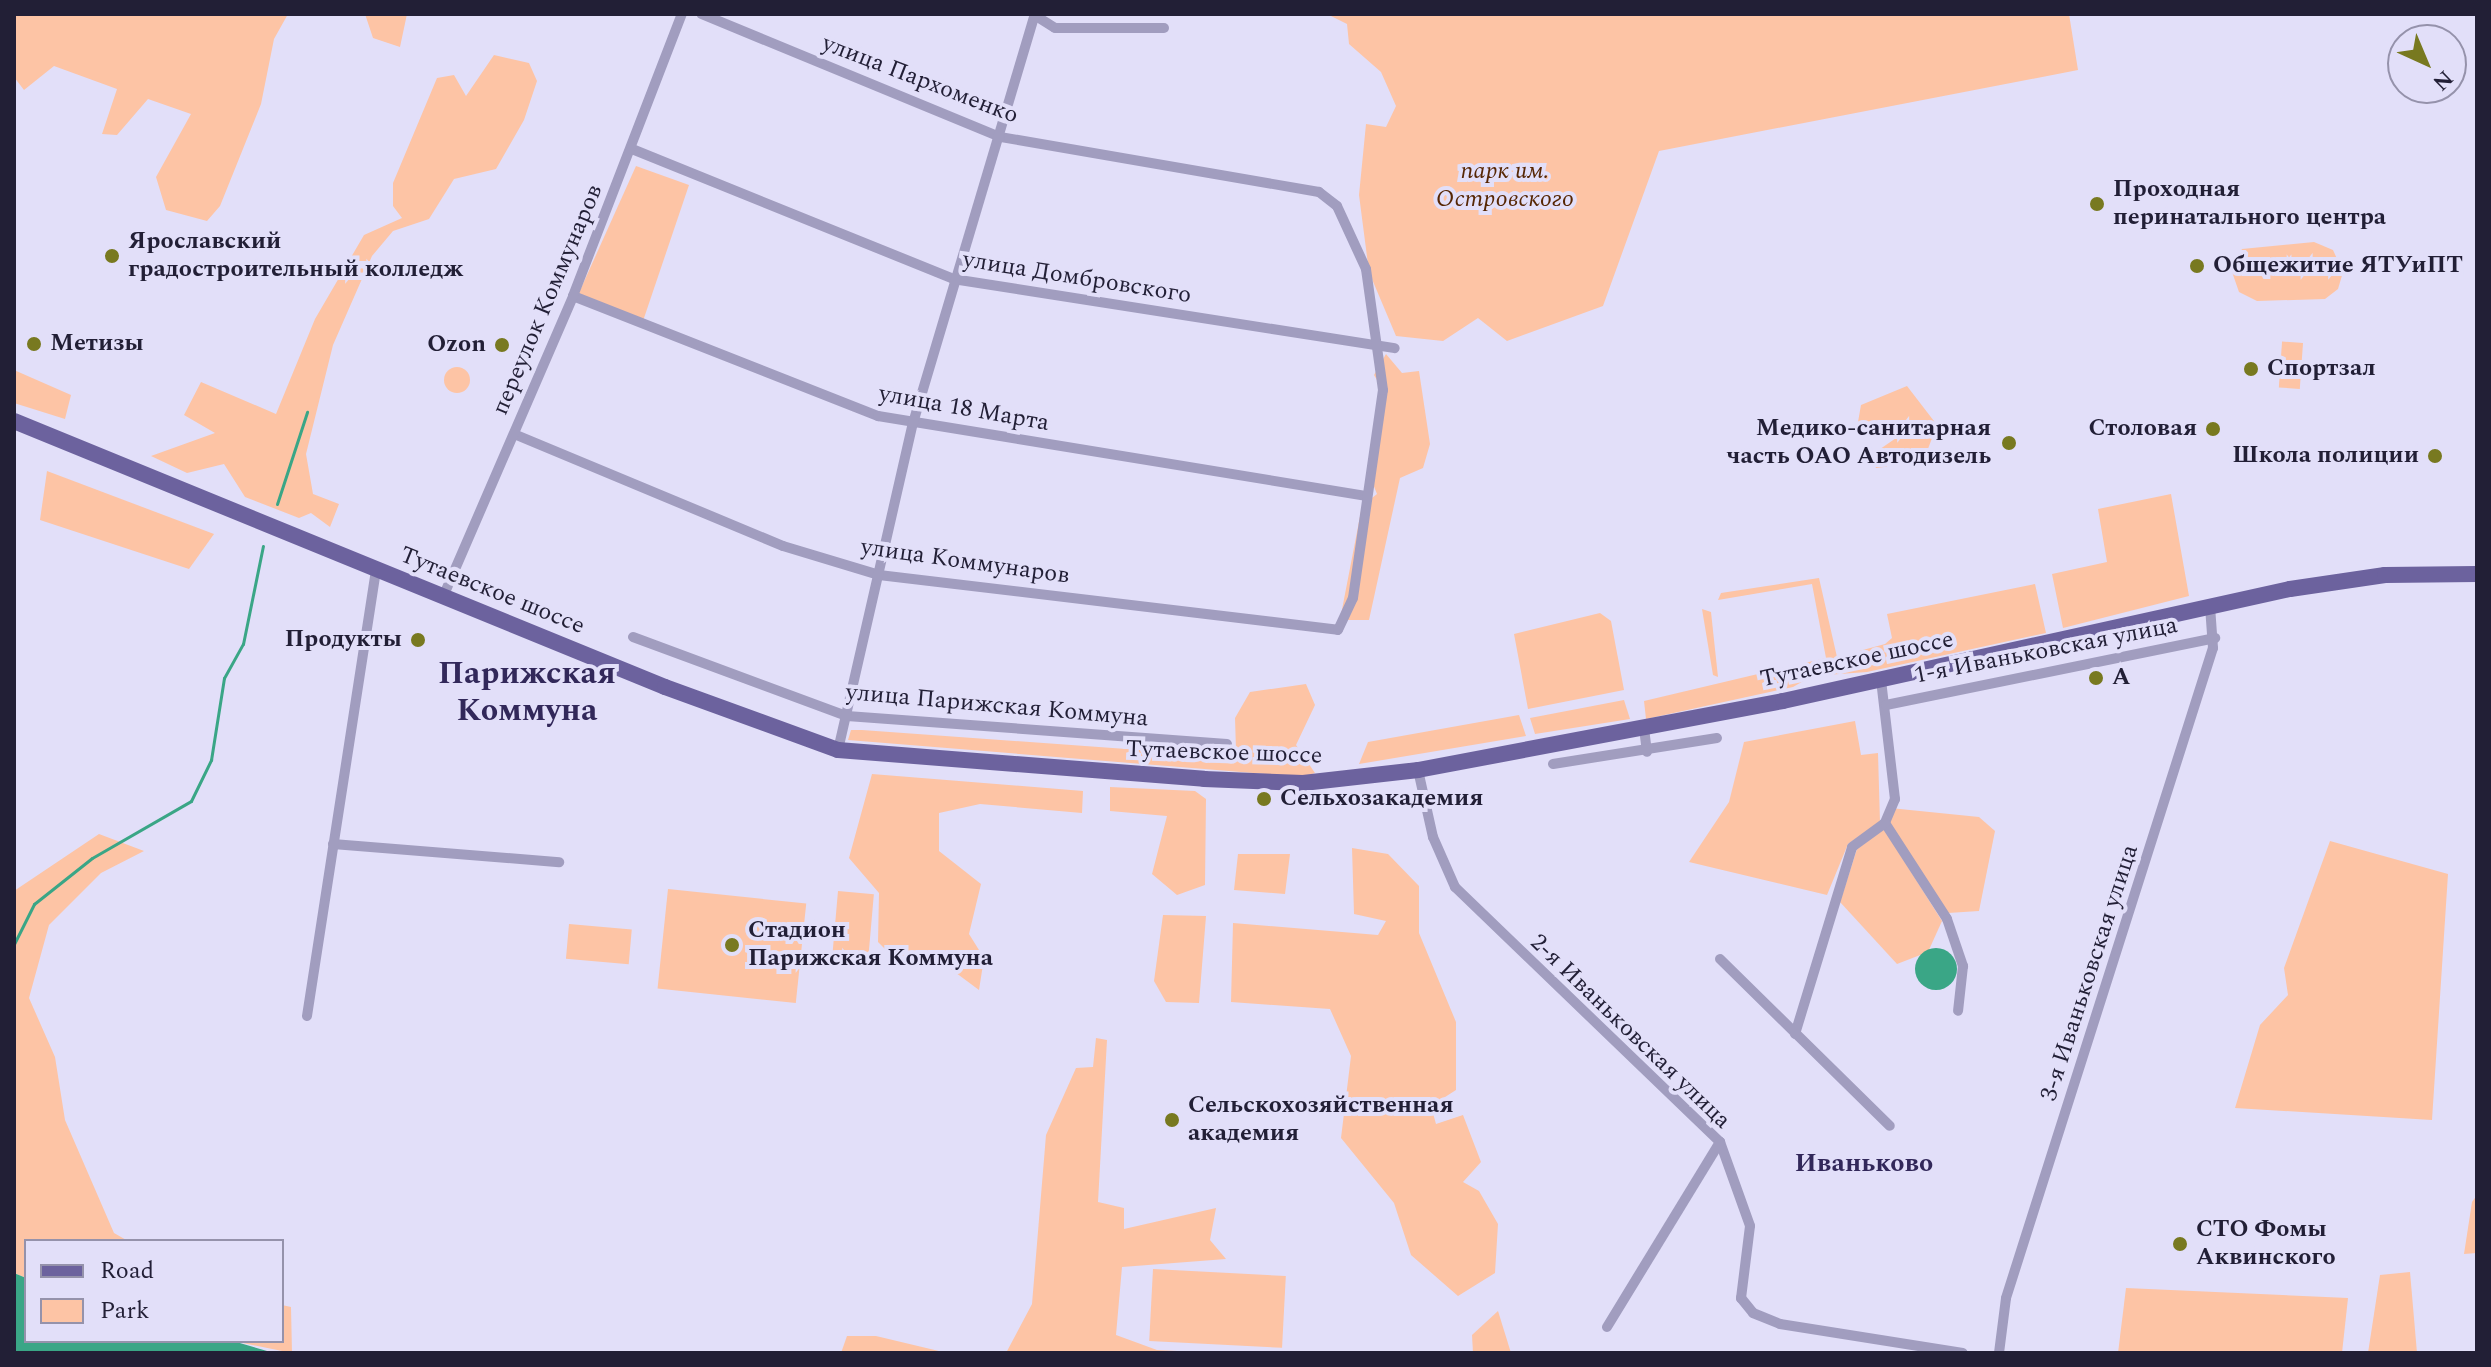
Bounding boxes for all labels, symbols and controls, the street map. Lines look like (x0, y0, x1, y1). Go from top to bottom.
north arrow (2387, 24, 2467, 104)
street label: улица Пархоменко (818, 29, 1022, 131)
text: N (2425, 62, 2461, 98)
park label: парк им. Островского (1436, 158, 1574, 214)
place label: Проходная перинатального центра (2113, 176, 2386, 232)
street label: переулок Коммунаров (486, 180, 610, 420)
marker: Проходная перинатального центра (2088, 195, 2106, 213)
place label: Ярославский градостроительный колледж (128, 228, 463, 284)
street label: улица Домбровского (961, 246, 1193, 310)
marker: Ярославский градостроительный колледж (103, 247, 121, 265)
place label: Общежитие ЯТУиПТ (2213, 252, 2463, 280)
marker: Общежитие ЯТУиПТ (2188, 257, 2206, 275)
place label: Метизы (50, 330, 144, 358)
place label: Ozon (427, 331, 486, 359)
marker: Метизы (25, 335, 43, 353)
marker: Ozon (493, 336, 511, 354)
place label: Спортзал (2267, 355, 2376, 383)
marker: Спортзал (2242, 360, 2260, 378)
street label: улица 18 Марта (877, 380, 1051, 438)
place label: Медико-санитарная часть ОАО Автодизель (1726, 415, 1991, 471)
place label: Столовая (2088, 415, 2197, 443)
marker: Столовая (2204, 420, 2222, 438)
marker: Медико-санитарная часть ОАО Автодизель (1998, 432, 2020, 454)
place label: Школа полиции (2232, 442, 2419, 470)
marker: Школа полиции (2426, 447, 2444, 465)
street label: улица Коммунаров (859, 533, 1071, 591)
street label: Тутаевское шоссе (395, 541, 589, 641)
street label: 1-я Иваньковская улица (1912, 611, 2180, 691)
street label: Тутаевское шоссе (1758, 625, 1956, 695)
place label: Продукты (285, 626, 402, 654)
marker: Продукты (409, 631, 427, 649)
district label: Парижская Коммуна (438, 656, 616, 731)
place label: А (2112, 664, 2131, 692)
marker: А (2087, 669, 2105, 687)
street label: улица Парижская Коммуна (845, 678, 1149, 734)
street label: Тутаевское шоссе (1125, 735, 1323, 771)
place label: Сельхозакадемия (1280, 785, 1483, 813)
marker: Сельхозакадемия (1255, 790, 1273, 808)
street label: 3-я Иваньковская улица (2035, 841, 2145, 1105)
place label: Стадион Парижская Коммуна (748, 917, 993, 973)
street label: 2-я Иваньковская улица (1524, 929, 1736, 1135)
marker: Стадион Парижская Коммуна (723, 936, 741, 954)
place label: Сельскохозяйственная академия (1188, 1092, 1454, 1148)
marker: Сельскохозяйственная академия (1163, 1111, 1181, 1129)
district label: Иваньково (1795, 1148, 1933, 1180)
place label: СТО Фомы Аквинского (2196, 1216, 2336, 1272)
marker: СТО Фомы Аквинского (2171, 1235, 2189, 1253)
legend (24, 1239, 284, 1343)
text: Road (100, 1253, 154, 1289)
text: Park (100, 1293, 150, 1329)

